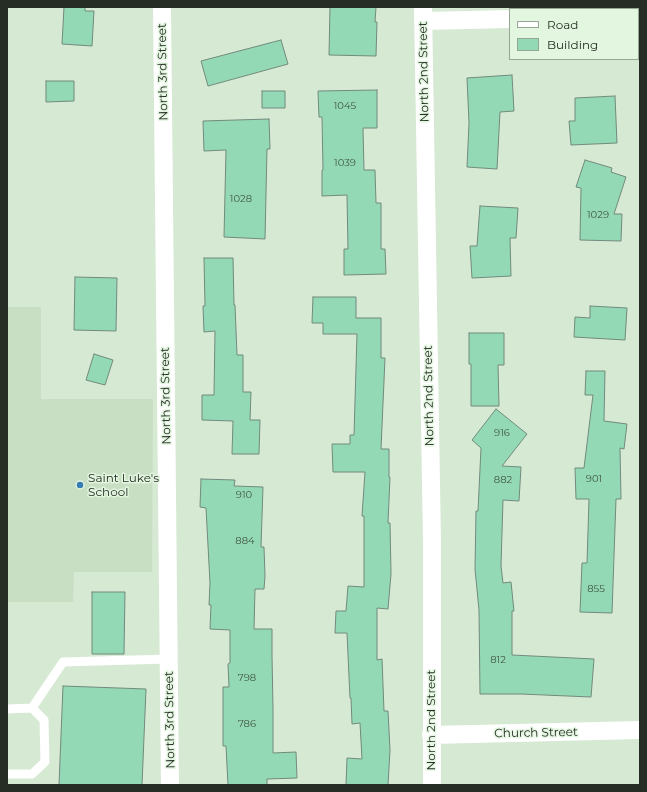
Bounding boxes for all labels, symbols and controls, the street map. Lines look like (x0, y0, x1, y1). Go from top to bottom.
legend (509, 8, 639, 60)
text: Road (547, 17, 578, 32)
street label: North 2nd Street (416, 21, 432, 123)
street label: North 3rd Street (155, 23, 171, 121)
text: Building (547, 37, 598, 52)
house number: 1045 (334, 100, 356, 112)
house number: 1039 (334, 157, 356, 169)
house number: 1028 (230, 193, 252, 205)
house number: 1029 (587, 209, 609, 221)
street label: North 2nd Street (421, 345, 437, 447)
street label: North 3rd Street (158, 347, 174, 445)
house number: 916 (494, 427, 510, 439)
place label: Saint Luke's School (88, 471, 159, 499)
house number: 901 (586, 473, 602, 485)
house number: 882 (494, 474, 512, 486)
marker: Saint Luke's School (75, 480, 85, 490)
house number: 910 (236, 489, 252, 501)
house number: 884 (235, 535, 255, 547)
house number: 855 (587, 583, 605, 595)
house number: 812 (490, 654, 506, 666)
street label: North 2nd Street (424, 670, 438, 770)
street label: North 3rd Street (162, 671, 178, 769)
house number: 798 (238, 672, 256, 684)
house number: 786 (238, 718, 256, 730)
street label: Church Street (494, 725, 578, 741)

